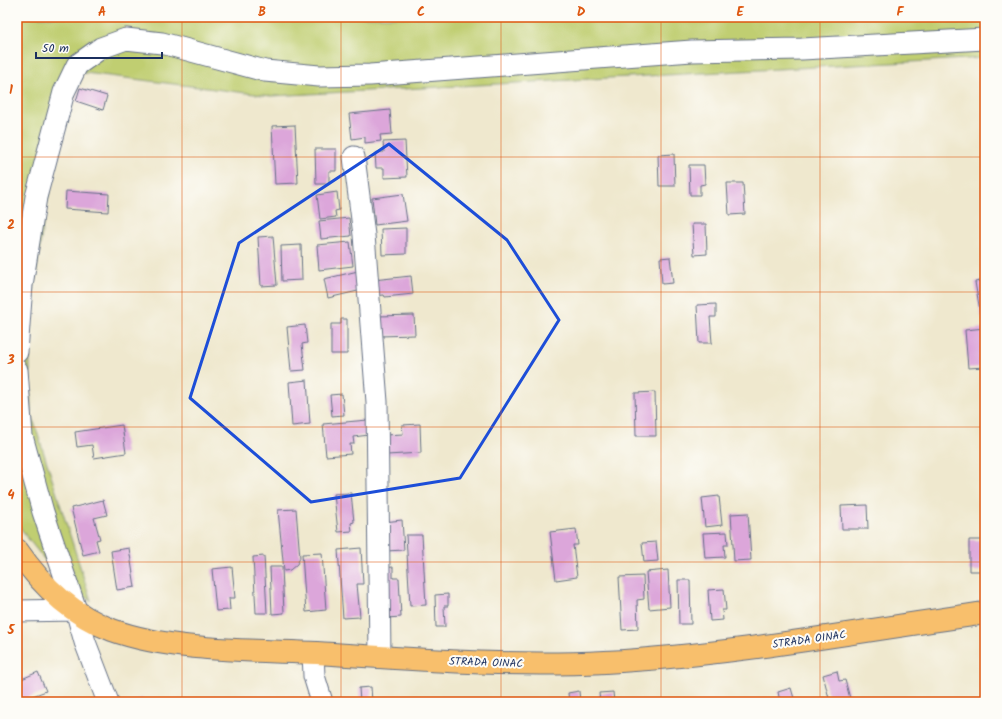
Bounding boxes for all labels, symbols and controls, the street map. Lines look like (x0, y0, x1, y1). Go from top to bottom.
text: A (98, 2, 106, 23)
text: B (258, 2, 266, 23)
text: C (417, 2, 425, 23)
text: D (577, 2, 586, 23)
text: E (736, 2, 744, 23)
text: F (896, 2, 904, 23)
scale bar (36, 34, 162, 60)
text: 50 m (42, 39, 69, 58)
text: 1 (9, 80, 13, 101)
text: 2 (7, 215, 15, 236)
text: 3 (6, 350, 15, 371)
text: 4 (7, 485, 15, 506)
text: 5 (7, 620, 16, 641)
street label: STRADA OINAC (771, 626, 847, 654)
street label: STRADA OINAC (449, 653, 524, 673)

